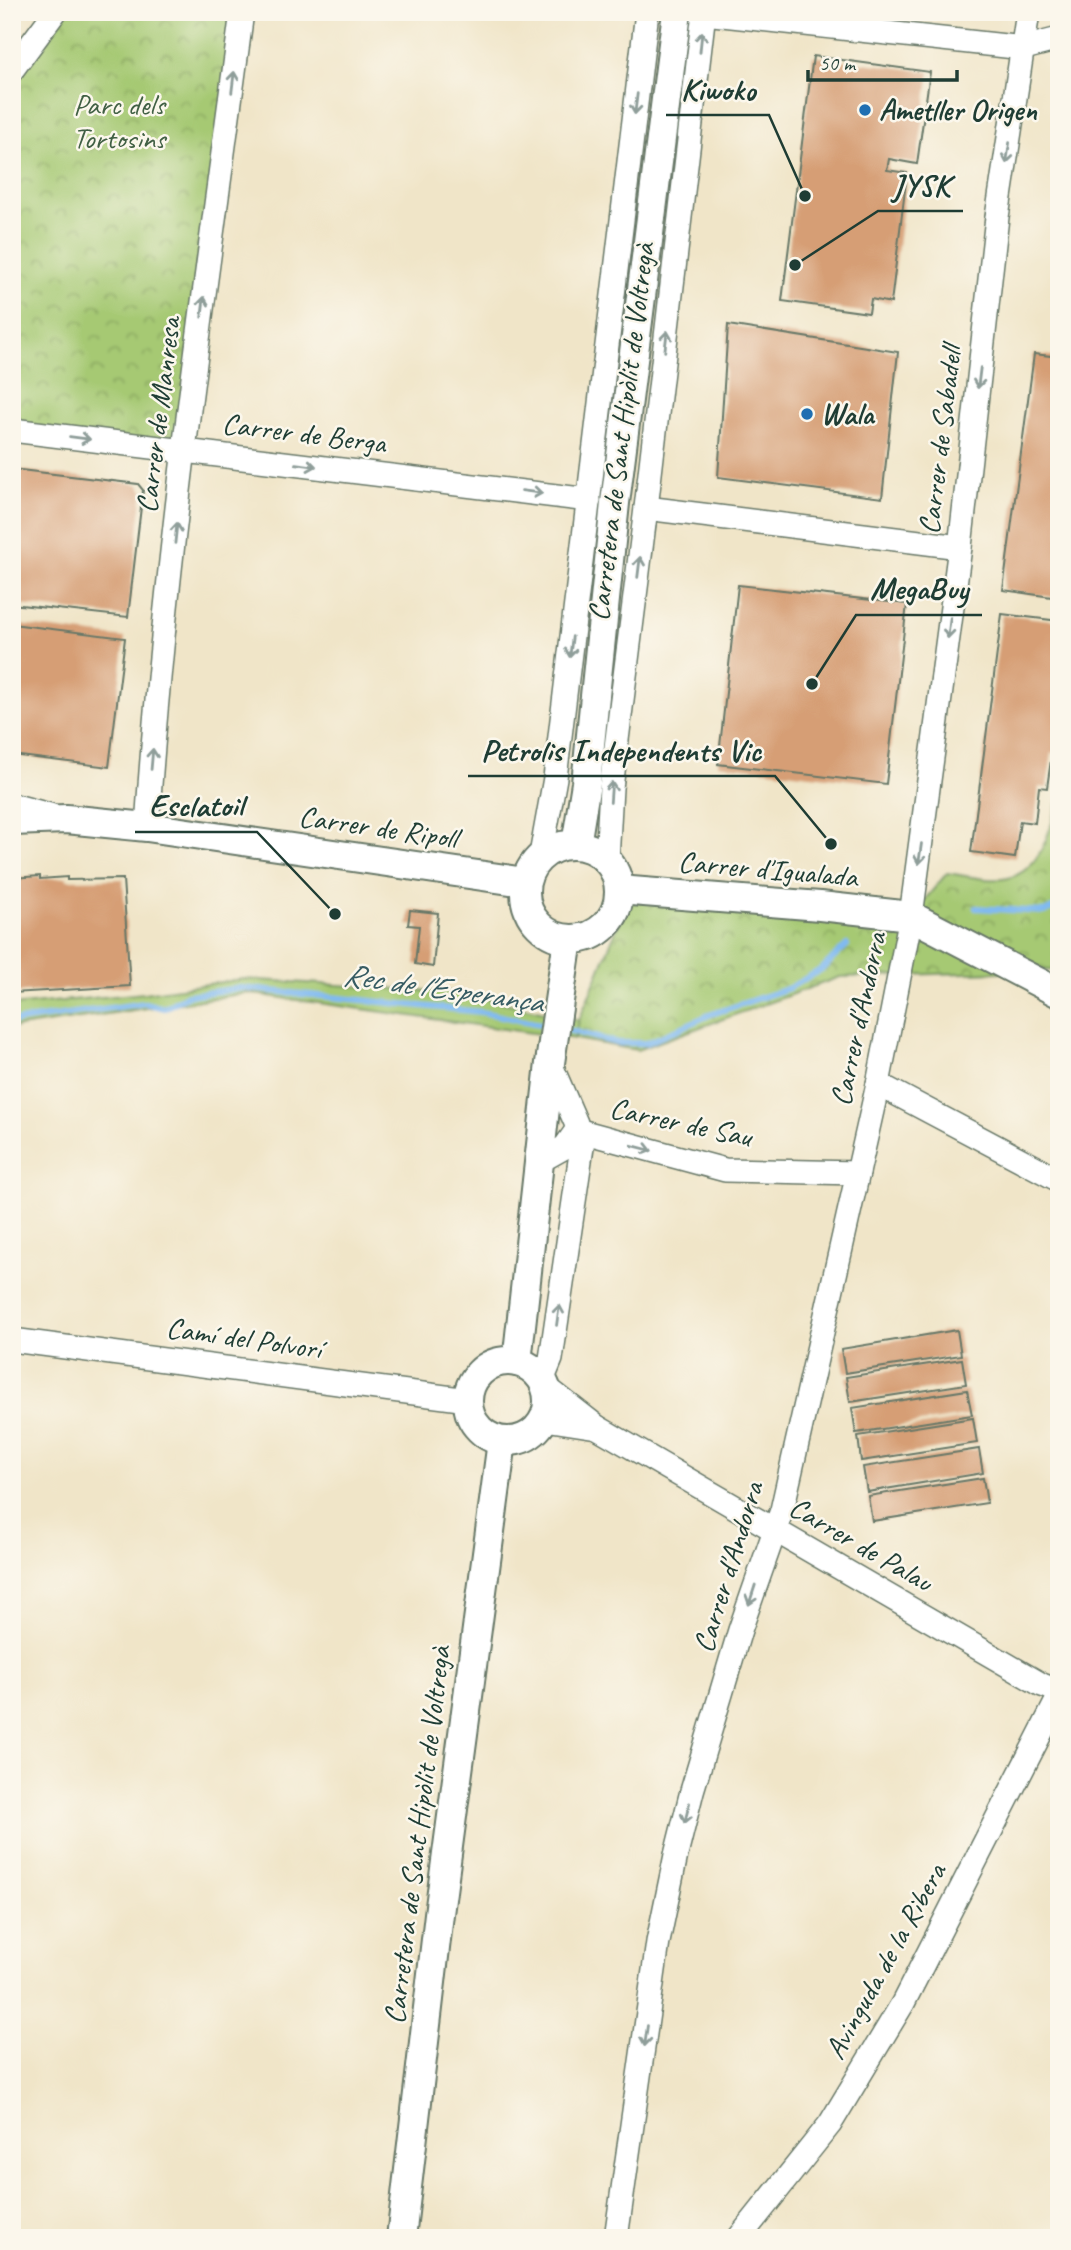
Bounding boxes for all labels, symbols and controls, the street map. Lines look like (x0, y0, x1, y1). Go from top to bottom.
one-way arrow (694, 31, 707, 54)
scale bar (808, 38, 957, 82)
text: 50 m (819, 50, 857, 76)
callout: Kiwoko (666, 62, 769, 115)
text: Kiwoko (681, 69, 758, 110)
one-way arrow (227, 71, 240, 94)
park label: Parc dels Tortosins (73, 85, 168, 157)
place label: Ametller Origen (879, 91, 1038, 129)
one-way arrow (629, 93, 642, 115)
marker: Ametller Origen (857, 102, 873, 118)
one-way arrow (1001, 141, 1014, 163)
callout: JYSK (878, 158, 963, 211)
text: JYSK (890, 165, 957, 206)
street label: Carretera de Sant Hipòlit de Voltregà (579, 239, 663, 623)
one-way arrow (197, 296, 210, 319)
street label: Carrer de Manresa (127, 312, 189, 515)
one-way arrow (659, 330, 672, 353)
street label: Carrer de Sabadell (910, 339, 971, 536)
one-way arrow (973, 366, 986, 389)
place label: Wala (821, 395, 876, 433)
street label: Carrer de Berga (220, 404, 390, 462)
marker: Wala (799, 406, 815, 422)
one-way arrow (68, 431, 91, 444)
one-way arrow (294, 459, 317, 472)
one-way arrow (520, 486, 543, 499)
one-way arrow (170, 522, 183, 545)
one-way arrow (633, 556, 646, 578)
callout: MegaBuy (856, 562, 982, 615)
text: MegaBuy (870, 568, 971, 609)
one-way arrow (943, 617, 956, 639)
one-way arrow (565, 635, 578, 657)
callout: Petrolis Independents Vic (468, 723, 775, 776)
text: Petrolis Independents Vic (481, 730, 763, 771)
one-way arrow (146, 748, 159, 771)
callout: Esclatoil (135, 779, 257, 832)
one-way arrow (605, 782, 618, 804)
text: Esclatoil (149, 785, 249, 826)
street label: Carrer de Ripoll (296, 797, 464, 858)
street label: Carrer d'Igualada (677, 842, 861, 896)
one-way arrow (913, 842, 926, 865)
street label: Carrer d'Andorra (821, 927, 895, 1109)
water label: Rec de l'Esperança (341, 954, 548, 1023)
street label: Carrer de Sau (607, 1088, 757, 1156)
one-way arrow (631, 1143, 653, 1156)
one-way arrow (551, 1304, 564, 1327)
street label: Camí del Polvorí (164, 1308, 330, 1369)
street label: Carrer d'Andorra (684, 1475, 773, 1657)
street label: Carrer de Palau (782, 1488, 941, 1601)
one-way arrow (745, 1584, 758, 1606)
street label: Carretera de Sant Hipòlit de Voltregà (375, 1642, 459, 2026)
one-way arrow (680, 1801, 693, 1824)
street label: Avinguda de la Ribera (816, 1855, 955, 2065)
one-way arrow (639, 2025, 652, 2047)

